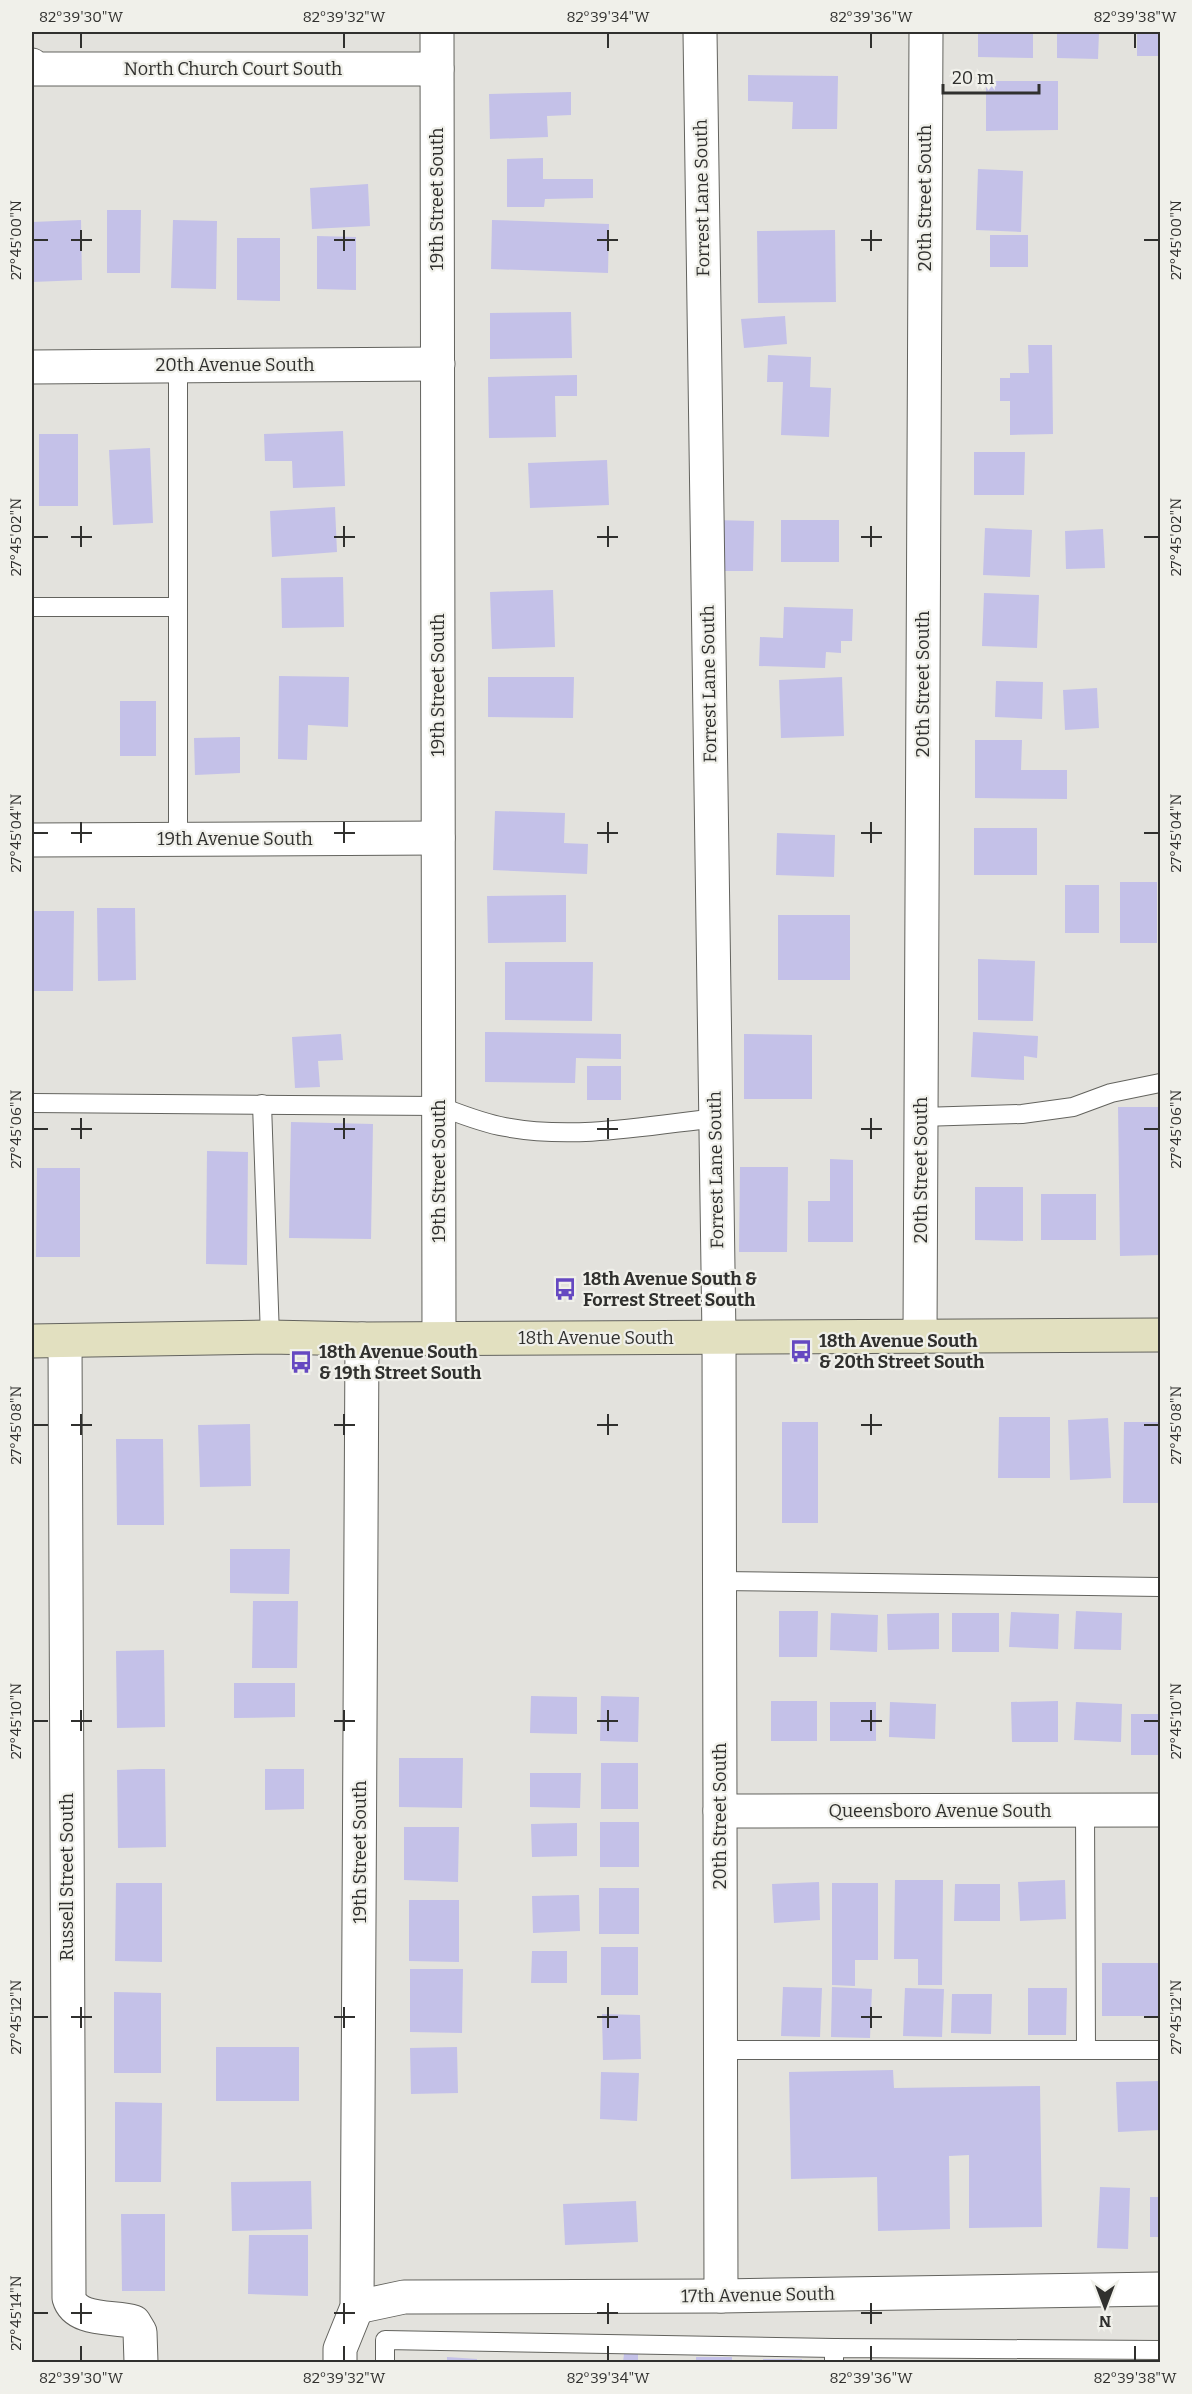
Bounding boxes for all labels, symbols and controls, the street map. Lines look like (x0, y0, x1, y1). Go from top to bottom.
text: 82°39'30"W (39, 8, 124, 26)
text: 82°39'32"W (303, 8, 386, 26)
text: 82°39'34"W (566, 8, 650, 26)
text: 82°39'36"W (829, 8, 913, 26)
text: 82°39'38"W (1093, 8, 1177, 26)
scale bar (943, 57, 1039, 95)
street label: North Church Court South (124, 58, 342, 80)
text: 20 m (952, 67, 994, 89)
street label: Forrest Lane South (690, 119, 714, 277)
street label: 20th Street South (914, 125, 936, 271)
street label: 19th Street South (426, 127, 448, 271)
text: 27°45'00"N (7, 200, 25, 280)
text: 27°45'00"N (1167, 200, 1185, 280)
street label: 20th Avenue South (156, 354, 314, 376)
text: 27°45'02"N (7, 498, 25, 576)
text: 27°45'02"N (1167, 498, 1185, 576)
street label: Forrest Lane South (697, 605, 721, 763)
street label: 20th Street South (912, 611, 934, 757)
street label: 19th Street South (427, 613, 449, 757)
text: 27°45'04"N (7, 793, 25, 872)
text: 27°45'04"N (1167, 793, 1185, 872)
street label: 19th Avenue South (157, 828, 313, 850)
text: 27°45'06"N (7, 1089, 25, 1169)
text: 27°45'06"N (1167, 1089, 1185, 1169)
street label: Forrest Lane South (704, 1091, 728, 1249)
street label: 20th Street South (910, 1097, 932, 1243)
street label: 19th Street South (428, 1099, 450, 1243)
place label: 18th Avenue South & Forrest Street South (583, 1268, 757, 1311)
bus stop icon: 18th Avenue South & Forrest Street South (552, 1276, 578, 1302)
street label: 18th Avenue South (518, 1327, 674, 1349)
place label: 18th Avenue South & 20th Street South (819, 1330, 985, 1373)
bus stop icon: 18th Avenue South & 20th Street South (788, 1338, 814, 1364)
place label: 18th Avenue South & 19th Street South (319, 1341, 482, 1384)
bus stop icon: 18th Avenue South & 19th Street South (288, 1349, 314, 1375)
text: 27°45'08"N (7, 1385, 25, 1464)
text: 27°45'08"N (1167, 1385, 1185, 1464)
text: 27°45'10"N (7, 1683, 25, 1759)
text: 27°45'10"N (1167, 1683, 1185, 1759)
street label: 20th Street South (709, 1743, 731, 1889)
street label: 19th Street South (349, 1780, 371, 1924)
street label: Russell Street South (56, 1793, 78, 1961)
street label: Queensboro Avenue South (829, 1800, 1051, 1822)
text: 27°45'12"N (7, 1979, 25, 2054)
text: 27°45'12"N (1167, 1979, 1185, 2054)
text: 27°45'14"N (7, 2275, 25, 2351)
north arrow (1075, 2277, 1135, 2337)
street label: 17th Avenue South (681, 2283, 835, 2307)
text: N (1099, 2312, 1111, 2331)
text: 82°39'30"W (39, 2369, 124, 2387)
text: 82°39'32"W (303, 2369, 386, 2387)
text: 82°39'34"W (566, 2369, 650, 2387)
text: 82°39'36"W (829, 2369, 913, 2387)
text: 82°39'38"W (1093, 2369, 1177, 2387)

